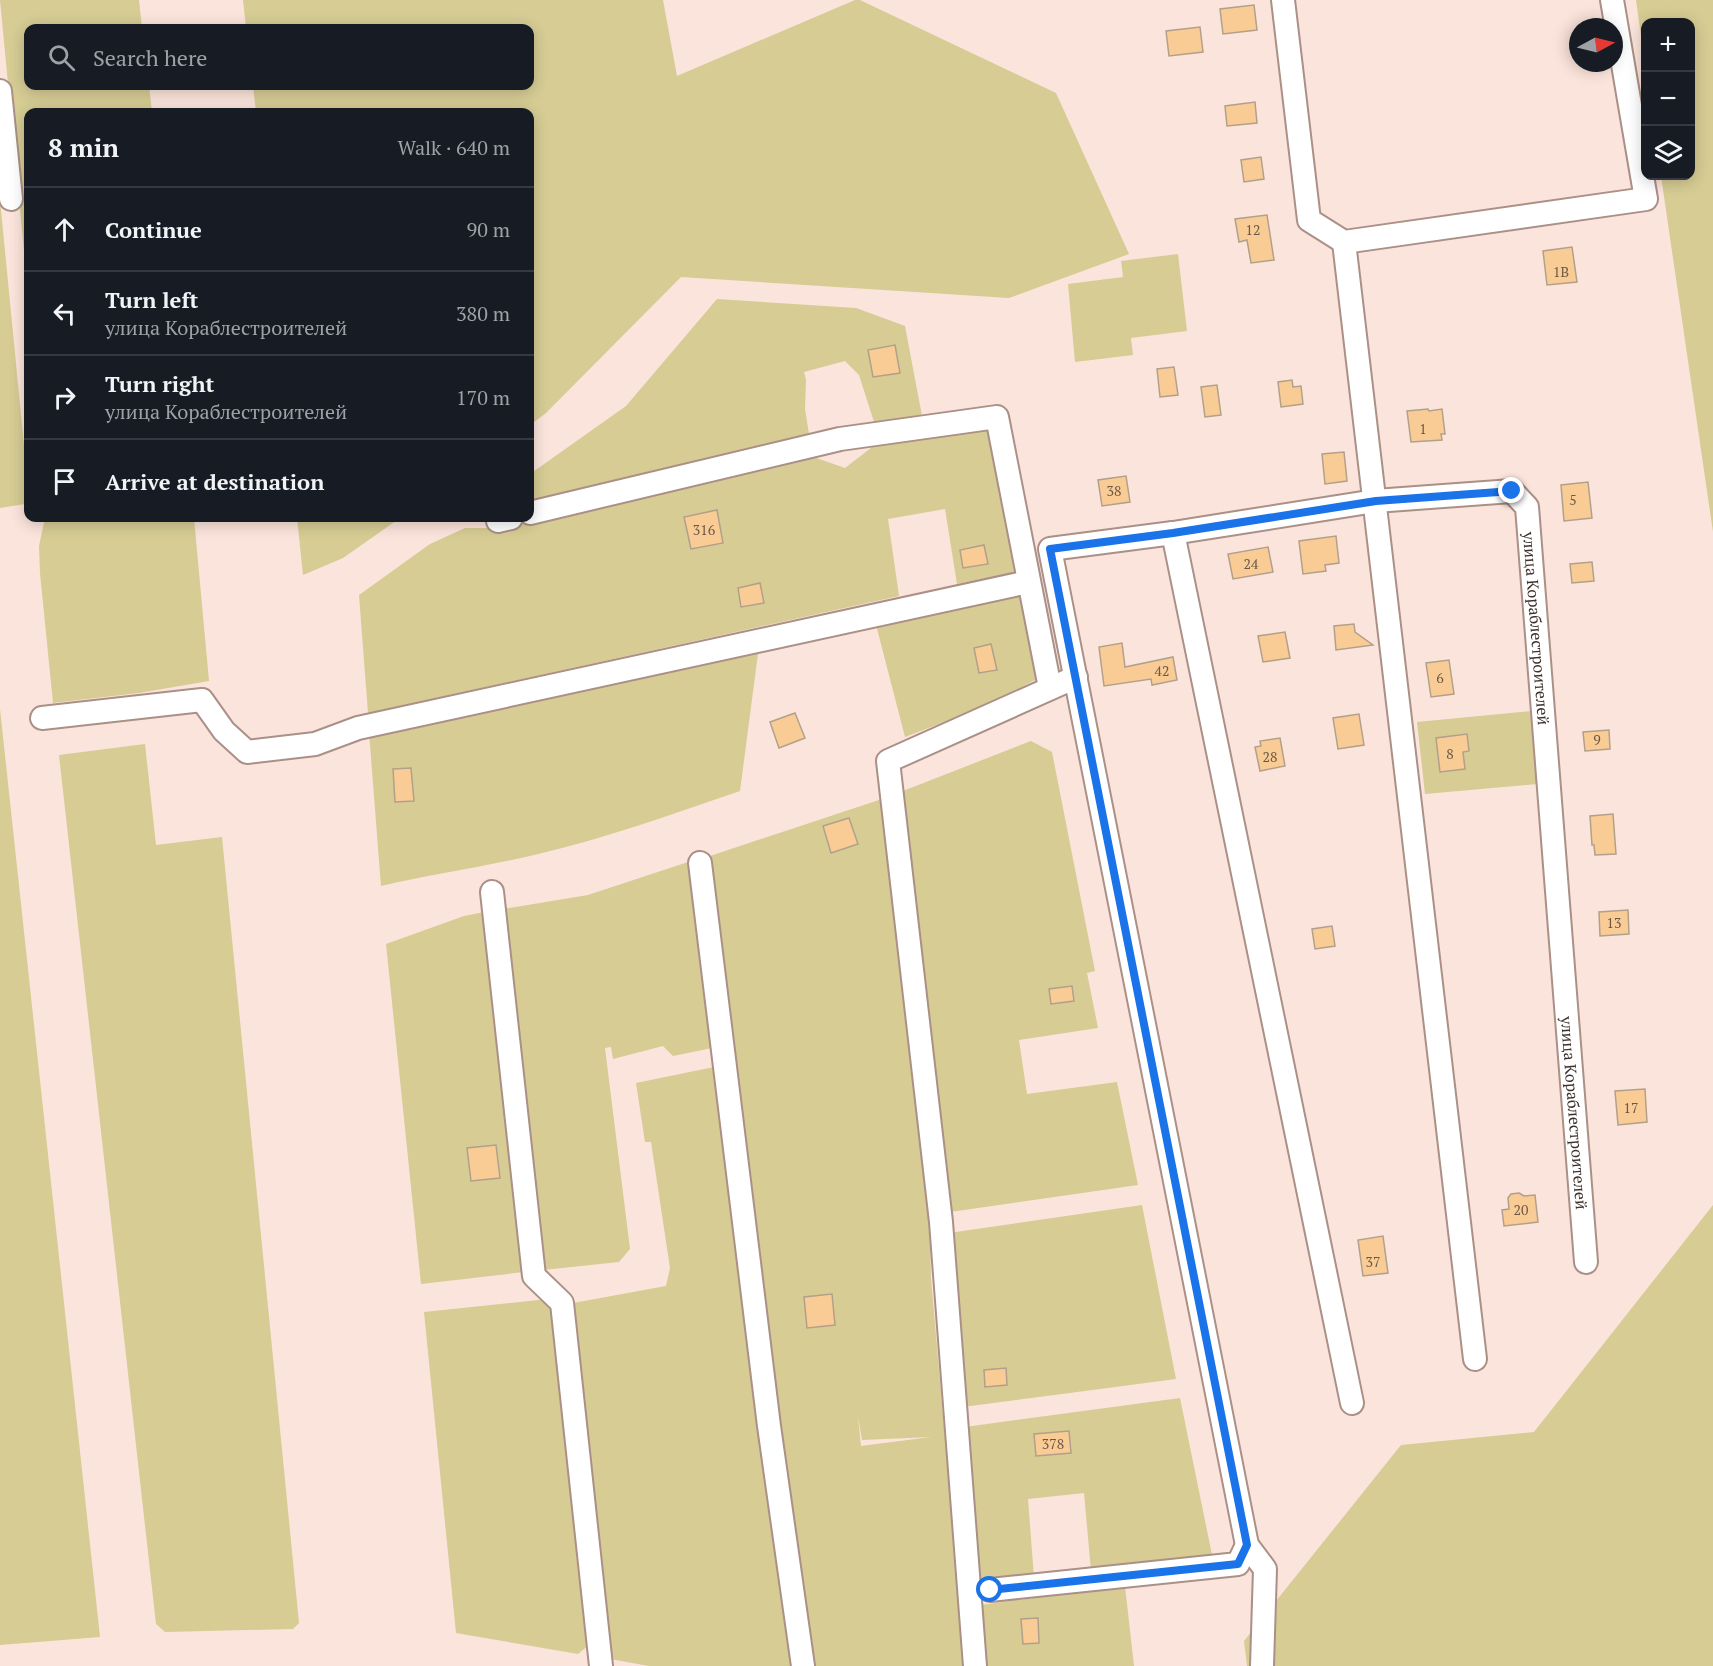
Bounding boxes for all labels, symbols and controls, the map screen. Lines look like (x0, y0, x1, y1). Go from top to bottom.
north arrow (1569, 18, 1623, 72)
map controls (1641, 18, 1695, 180)
button: + (1641, 18, 1695, 72)
search box (24, 24, 534, 90)
icon: search (45, 41, 78, 74)
text: Search here (93, 43, 207, 72)
button: − (1641, 72, 1695, 126)
button: layers (1641, 126, 1695, 180)
text: 8 min (48, 130, 119, 164)
text: Walk · 640 m (398, 134, 510, 161)
icon: ahead (48, 213, 81, 246)
text: Continue (105, 215, 202, 244)
text: 90 m (467, 216, 510, 243)
house number: 12 (1246, 220, 1260, 239)
house number: 1В (1553, 262, 1569, 281)
text: Turn left (105, 285, 198, 314)
icon: left (48, 297, 81, 330)
text: 380 m (456, 300, 510, 327)
text: улица Кораблестроителей (105, 314, 347, 341)
text: Turn right (105, 369, 214, 398)
icon: right (48, 381, 81, 414)
text: 170 m (456, 384, 510, 411)
text: улица Кораблестроителей (105, 398, 347, 425)
house number: 1 (1419, 419, 1427, 438)
icon: arrive (48, 465, 81, 498)
text: Arrive at destination (105, 467, 324, 496)
route end (1498, 477, 1524, 503)
house number: 38 (1107, 481, 1121, 500)
house number: 5 (1569, 490, 1577, 509)
house number: 316 (693, 520, 716, 539)
street label: улица Кораблестроителей (1518, 530, 1555, 726)
house number: 24 (1244, 554, 1259, 573)
house number: 42 (1155, 661, 1169, 680)
house number: 6 (1436, 668, 1444, 687)
house number: 9 (1593, 730, 1601, 749)
house number: 8 (1446, 744, 1454, 763)
house number: 28 (1263, 747, 1277, 766)
house number: 13 (1607, 913, 1621, 932)
street label: улица Кораблестроителей (1556, 1014, 1593, 1211)
house number: 17 (1624, 1098, 1638, 1117)
house number: 20 (1514, 1200, 1528, 1219)
house number: 37 (1366, 1252, 1380, 1271)
house number: 378 (1042, 1434, 1064, 1453)
route start (976, 1576, 1002, 1602)

